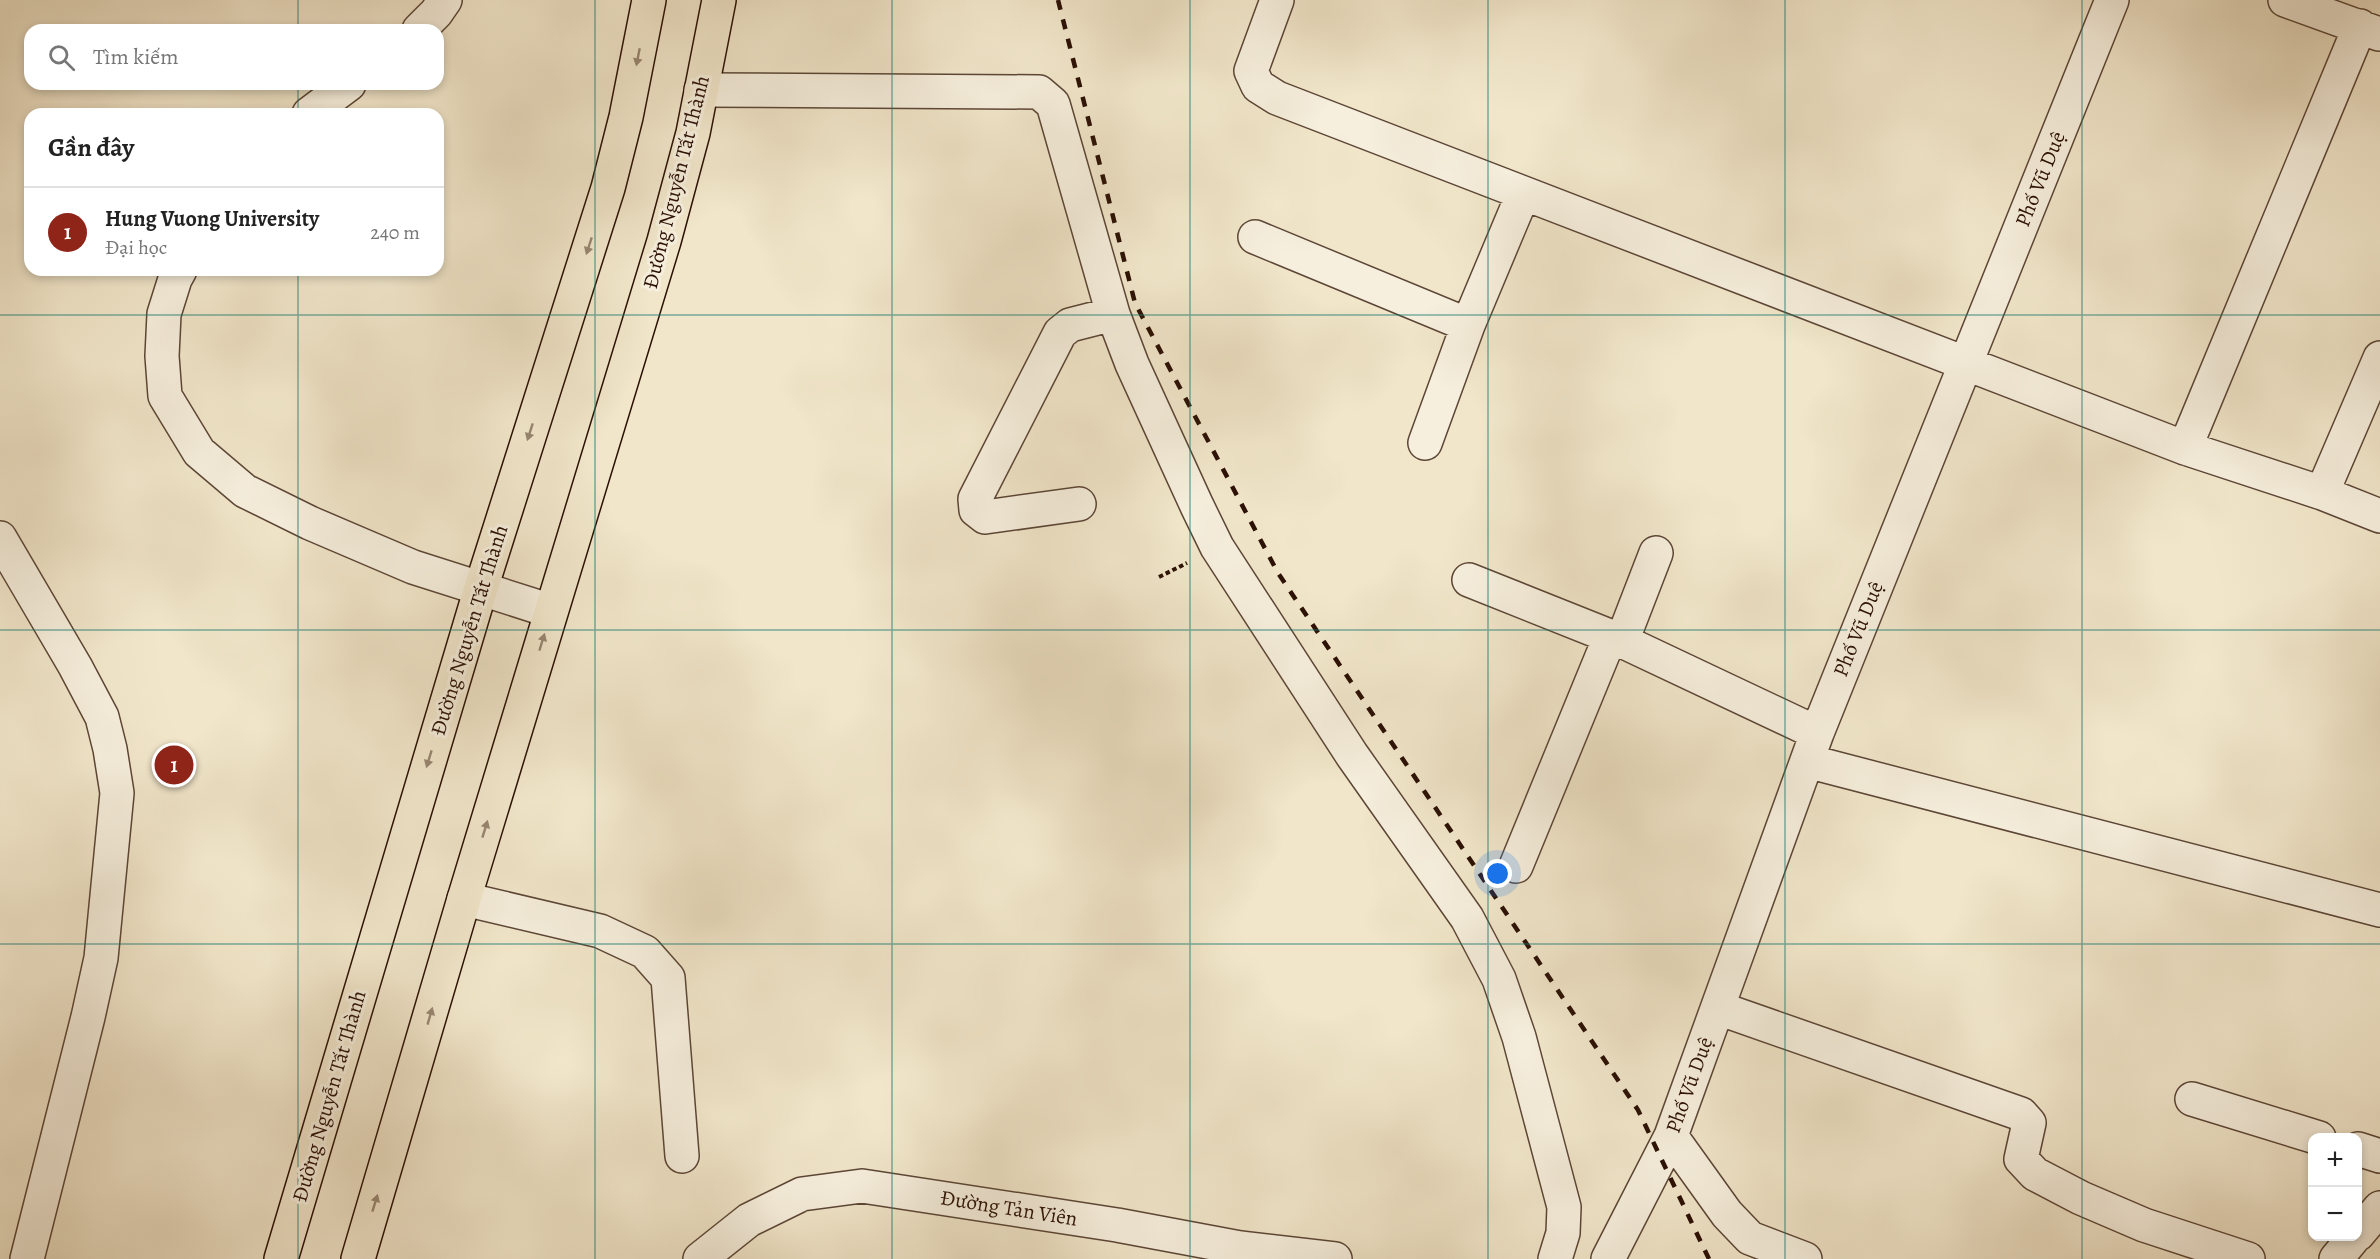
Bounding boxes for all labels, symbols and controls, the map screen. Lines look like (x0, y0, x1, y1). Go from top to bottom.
search box (24, 24, 444, 90)
icon: search (45, 41, 78, 74)
text: Tìm kiếm (93, 42, 179, 72)
one-way arrow (633, 48, 642, 67)
street label: Đường Nguyễn Tất Thành (636, 72, 716, 292)
street label: Phố Vũ Duệ (2008, 127, 2072, 231)
text: Gần đây (48, 130, 134, 165)
text: Hung Vuong University (105, 204, 319, 234)
text: 1 (64, 219, 71, 246)
text: 240 m (370, 219, 420, 246)
text: Đại học (105, 234, 167, 261)
one-way arrow (584, 237, 593, 255)
one-way arrow (525, 423, 534, 441)
street label: Đường Nguyễn Tất Thành (424, 521, 514, 739)
street label: Phố Vũ Duệ (1826, 577, 1890, 681)
one-way arrow (538, 633, 547, 651)
pin: 1 (154, 742, 194, 788)
one-way arrow (424, 750, 433, 768)
one-way arrow (481, 820, 490, 838)
your location (1483, 859, 1512, 888)
street label: Đường Nguyễn Tất Thành (285, 987, 373, 1205)
one-way arrow (426, 1007, 435, 1025)
street label: Phố Vũ Duệ (1659, 1033, 1719, 1137)
map controls (2308, 1133, 2362, 1241)
button: + (2308, 1133, 2362, 1187)
street label: Đường Tản Viên (939, 1183, 1079, 1233)
button: − (2308, 1187, 2362, 1241)
one-way arrow (371, 1194, 380, 1212)

